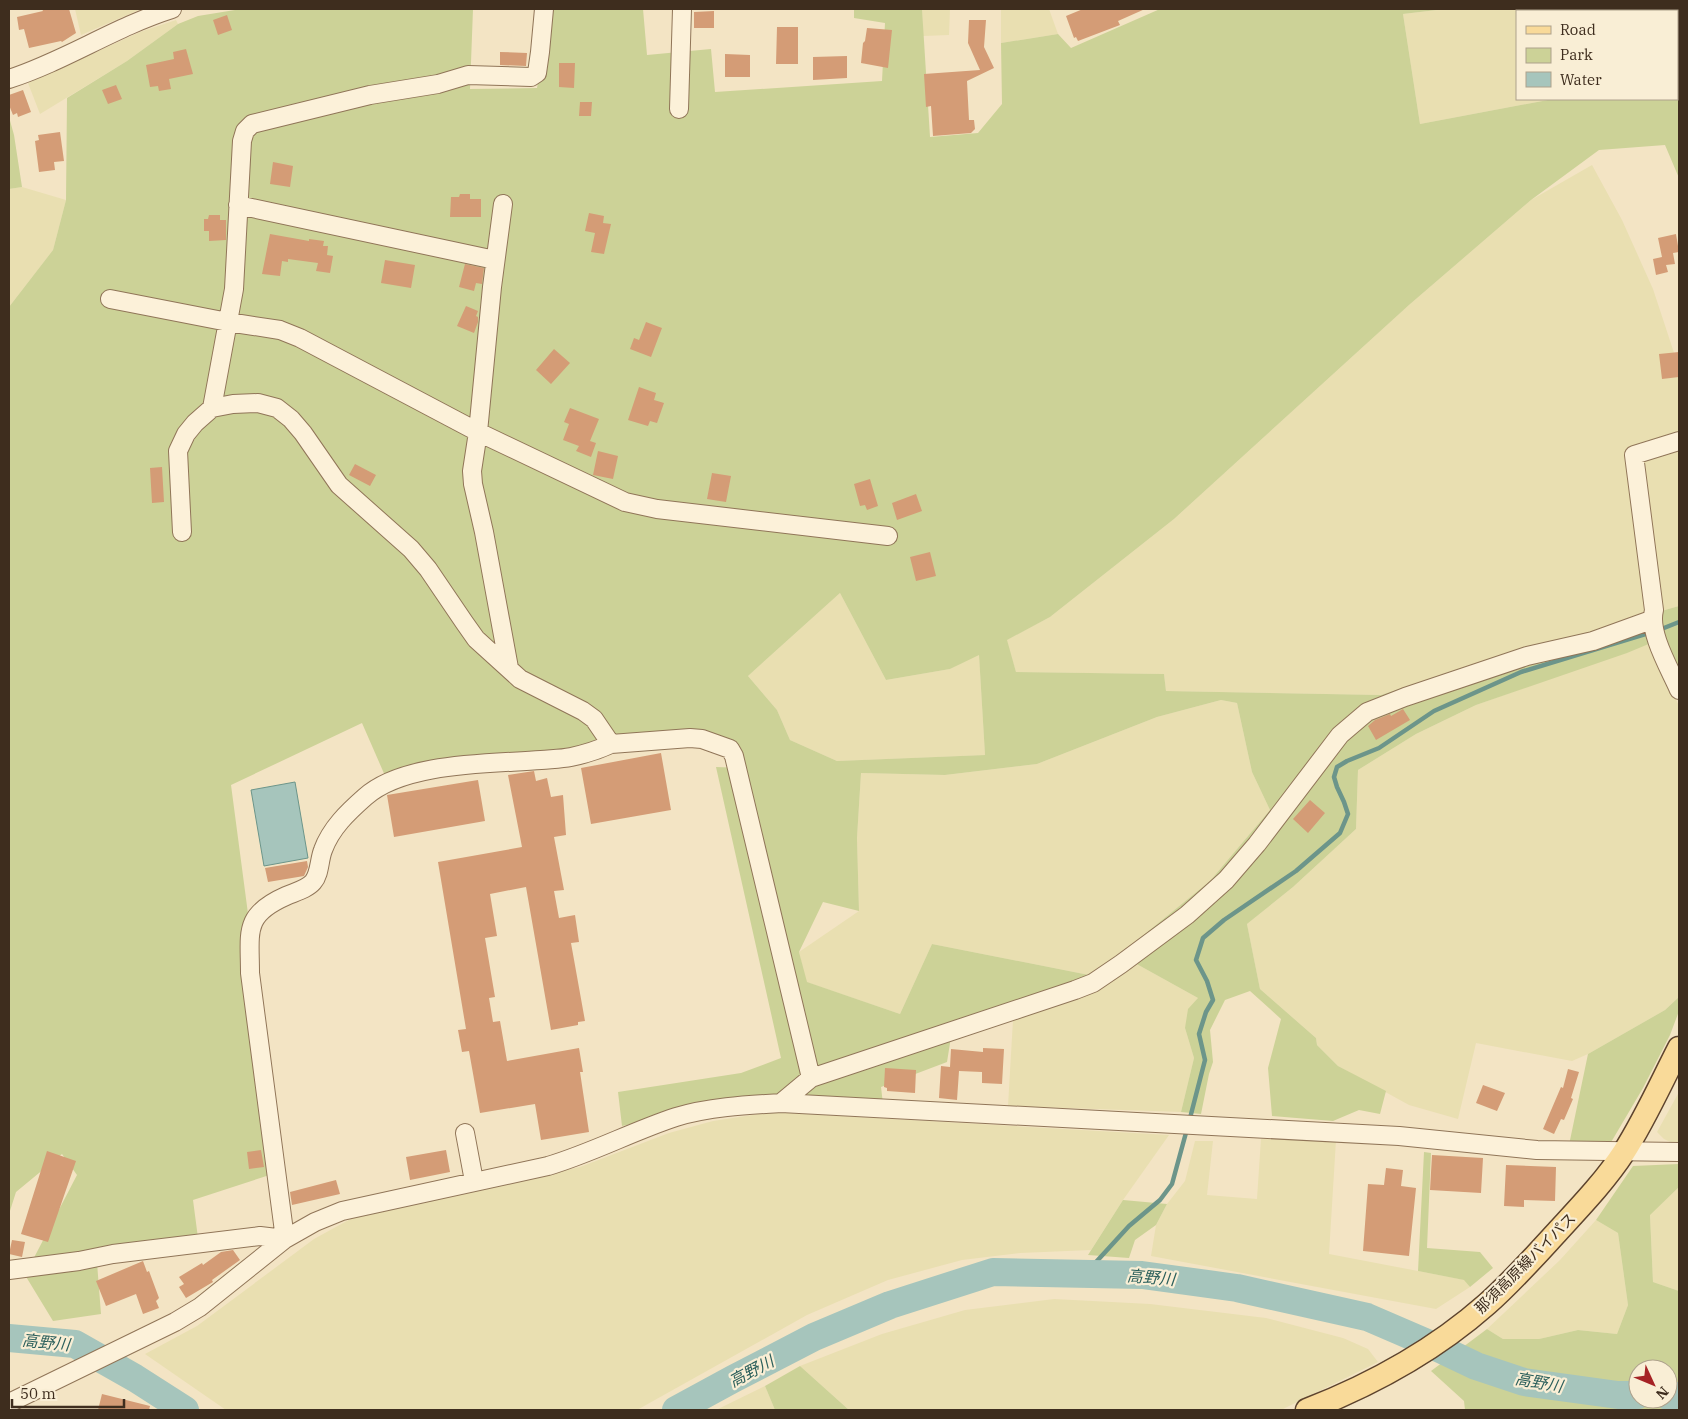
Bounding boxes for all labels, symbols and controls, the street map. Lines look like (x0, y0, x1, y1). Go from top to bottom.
legend (1516, 10, 1678, 100)
text: Road (1560, 20, 1596, 39)
text: Park (1560, 45, 1593, 64)
text: Water (1560, 70, 1602, 89)
street label: 那須高原線バイパス (1471, 1209, 1579, 1317)
water label: 高野川 (1126, 1265, 1178, 1289)
water label: 高野川 (21, 1330, 73, 1355)
water label: 高野川 (725, 1350, 779, 1391)
north arrow (1628, 1359, 1678, 1409)
water label: 高野川 (1514, 1368, 1566, 1396)
scale bar (12, 1376, 125, 1408)
text: N (1652, 1383, 1673, 1403)
text: 50 m (20, 1384, 56, 1403)

